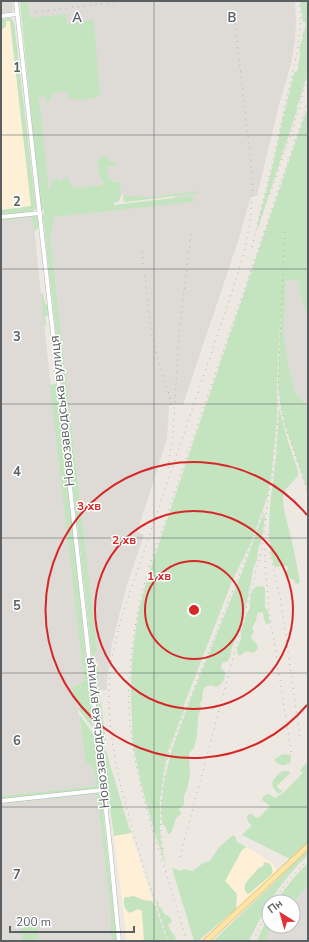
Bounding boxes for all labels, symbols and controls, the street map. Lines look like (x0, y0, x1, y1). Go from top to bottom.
text: A (72, 9, 82, 27)
text: B (228, 9, 237, 27)
text: 1 (13, 59, 21, 77)
text: 2 (13, 193, 21, 211)
text: 3 (13, 328, 21, 346)
street label: Новозаводська вулиця (45, 334, 79, 488)
text: 4 (13, 463, 21, 481)
text: 3 хв (77, 498, 101, 514)
text: 2 хв (112, 532, 136, 548)
text: 1 хв (147, 568, 171, 584)
text: 5 (13, 597, 21, 615)
centre of rings (187, 603, 201, 617)
street label: Новозаводська вулиця (80, 656, 114, 810)
text: 6 (13, 732, 21, 750)
text: 7 (13, 866, 21, 884)
north arrow (261, 894, 301, 934)
text: Пн (265, 896, 286, 917)
scale bar (10, 908, 134, 934)
text: 200 m (16, 914, 51, 930)

